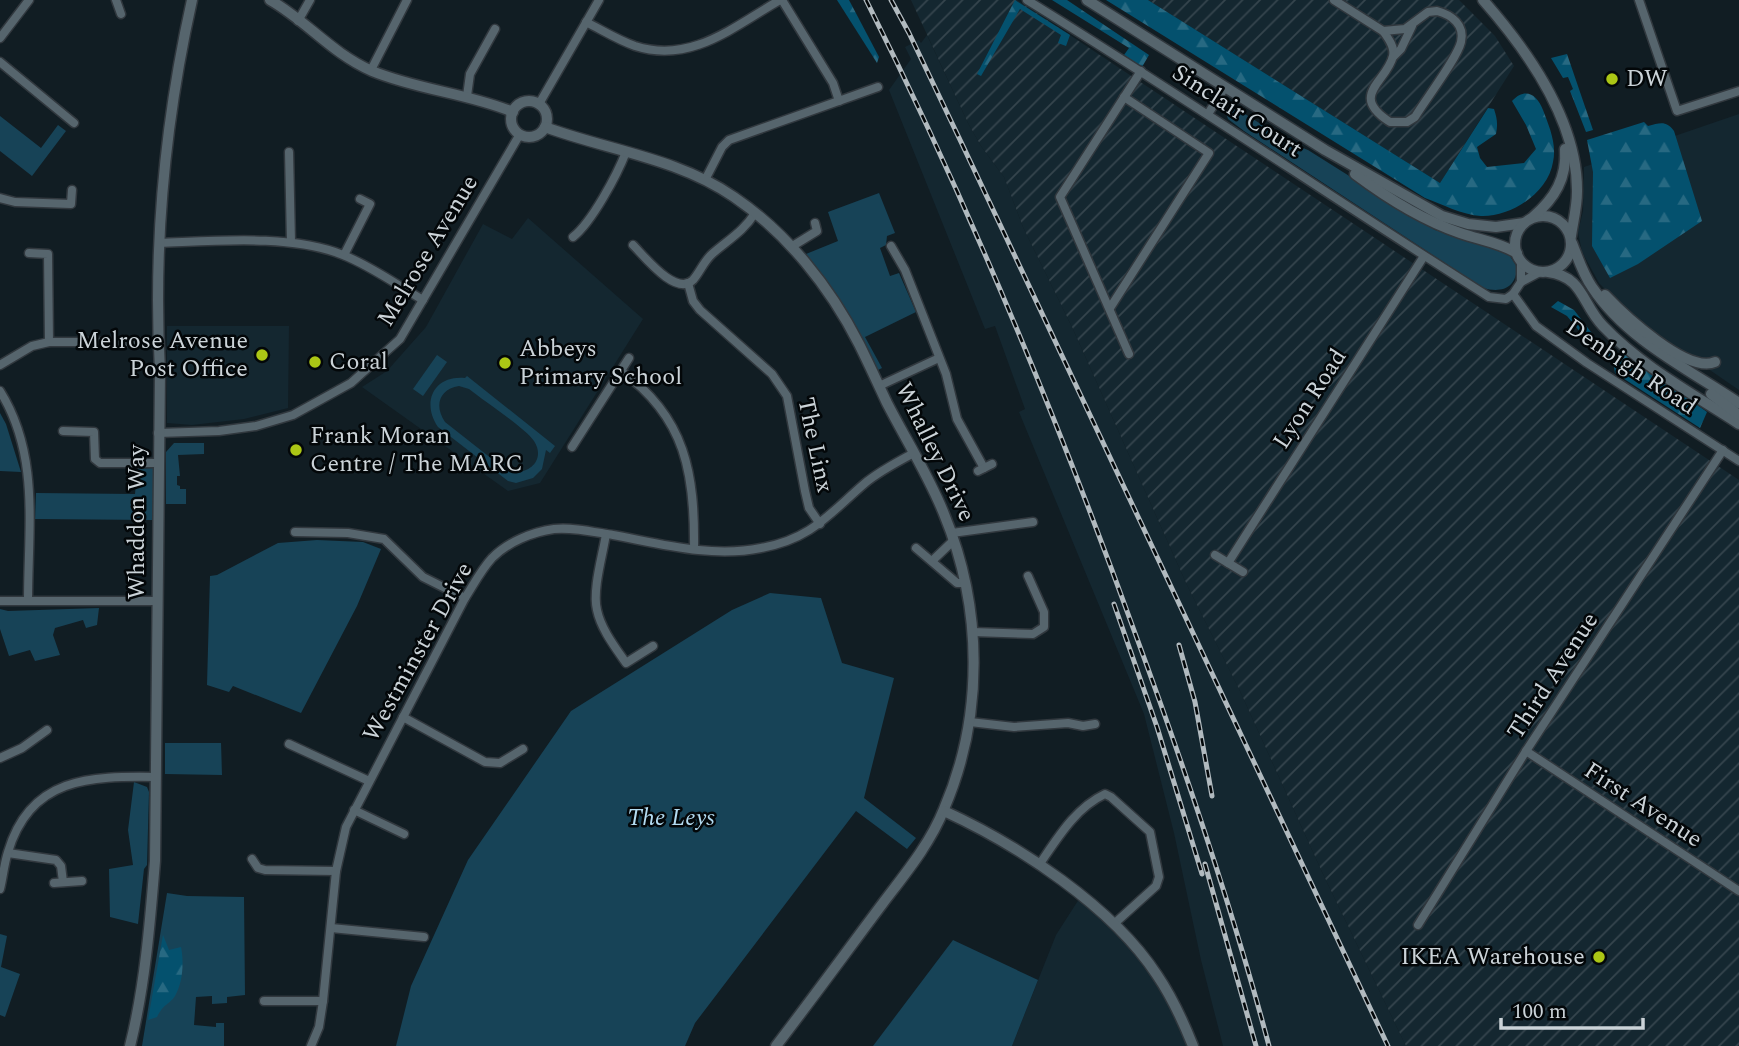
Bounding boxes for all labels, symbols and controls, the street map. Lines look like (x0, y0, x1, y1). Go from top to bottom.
street label: Sinclair Court (1165, 55, 1309, 167)
place label: DW (1626, 61, 1668, 97)
marker: DW (1604, 71, 1620, 87)
street label: Melrose Avenue (368, 168, 488, 334)
street label: Denbigh Road (1558, 310, 1704, 424)
place label: Melrose Avenue Post Office (77, 323, 248, 387)
place label: Abbeys Primary School (519, 331, 682, 395)
street label: Lyon Road (1264, 342, 1356, 456)
place label: Coral (329, 344, 388, 380)
marker: Melrose Avenue Post Office (254, 347, 270, 363)
marker: Coral (307, 354, 323, 370)
marker: Abbeys Primary School (497, 355, 513, 371)
street label: Whalley Drive (886, 376, 984, 528)
street label: The Linx (787, 394, 843, 496)
place label: Frank Moran Centre / The MARC (310, 418, 523, 482)
marker: Frank Moran Centre / The MARC (288, 442, 304, 458)
street label: Whaddon Way (119, 443, 155, 600)
street label: Westminster Drive (354, 556, 482, 748)
street label: Third Avenue (1498, 605, 1608, 747)
street label: First Avenue (1576, 753, 1710, 857)
park label: The Leys (627, 800, 715, 836)
place label: IKEA Warehouse (1400, 939, 1585, 975)
marker: IKEA Warehouse (1591, 949, 1607, 965)
scale bar (1501, 986, 1643, 1030)
text: 100 m (1512, 996, 1567, 1028)

